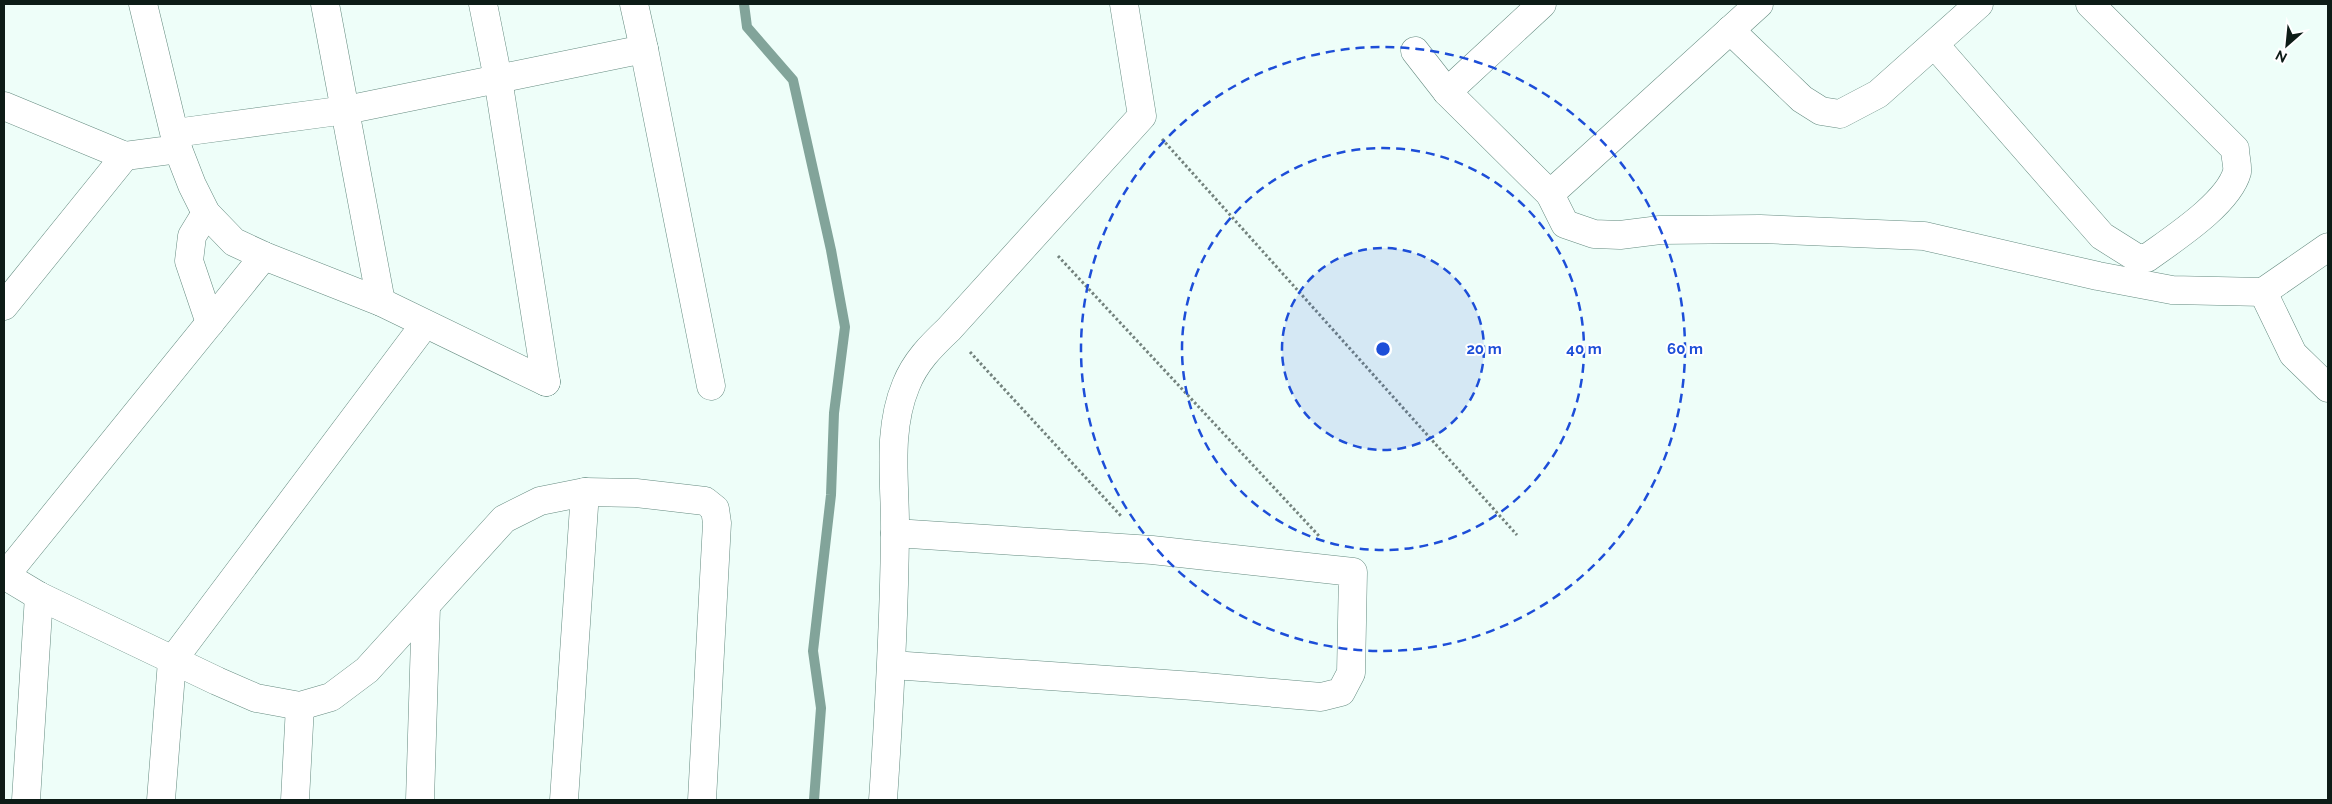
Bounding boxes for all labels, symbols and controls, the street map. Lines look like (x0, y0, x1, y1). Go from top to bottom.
north arrow (2262, 20, 2312, 70)
text: N (2273, 47, 2289, 66)
centre of rings (1374, 340, 1392, 358)
text: 20 m (1466, 340, 1502, 358)
text: 40 m (1566, 340, 1602, 358)
text: 60 m (1667, 340, 1703, 358)

